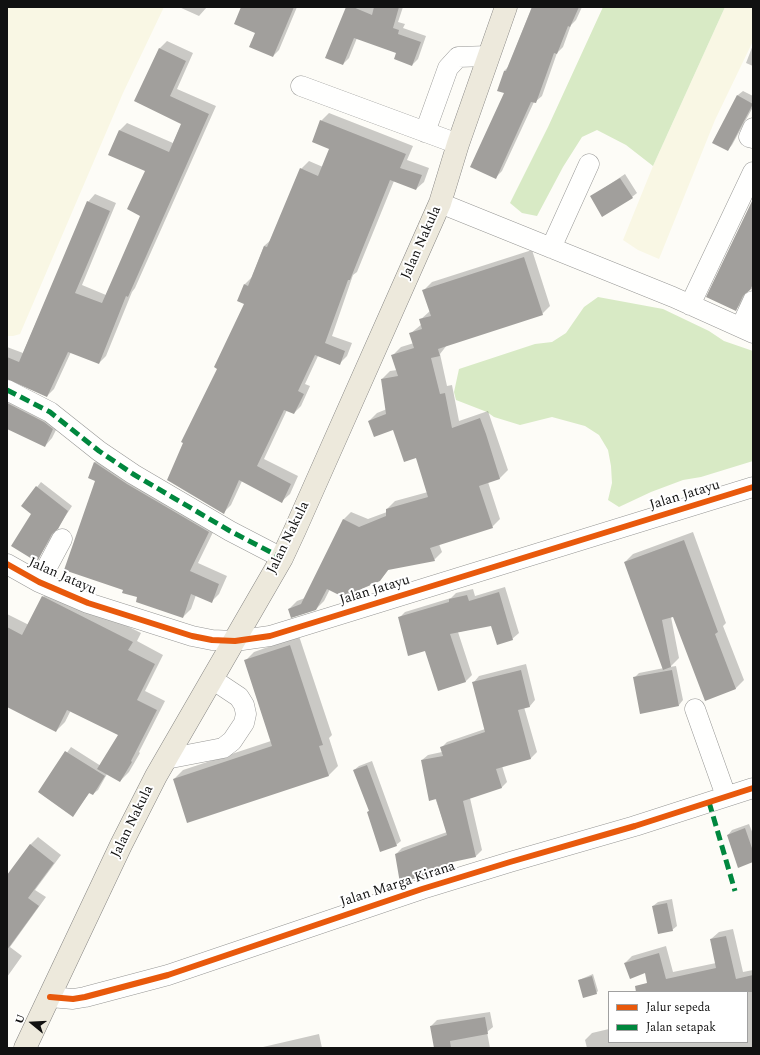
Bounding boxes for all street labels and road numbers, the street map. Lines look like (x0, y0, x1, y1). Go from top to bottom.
street label: Jalan Nakula (398, 204, 446, 282)
street label: Jalan Jatayu (648, 477, 722, 515)
street label: Jalan Nakula (264, 499, 314, 577)
street label: Jalan Jatayu (25, 555, 99, 599)
street label: Jalan Jatayu (338, 572, 412, 610)
street label: Jalan Nakula (108, 783, 158, 861)
street label: Jalan Marga Kirana (338, 858, 458, 912)

